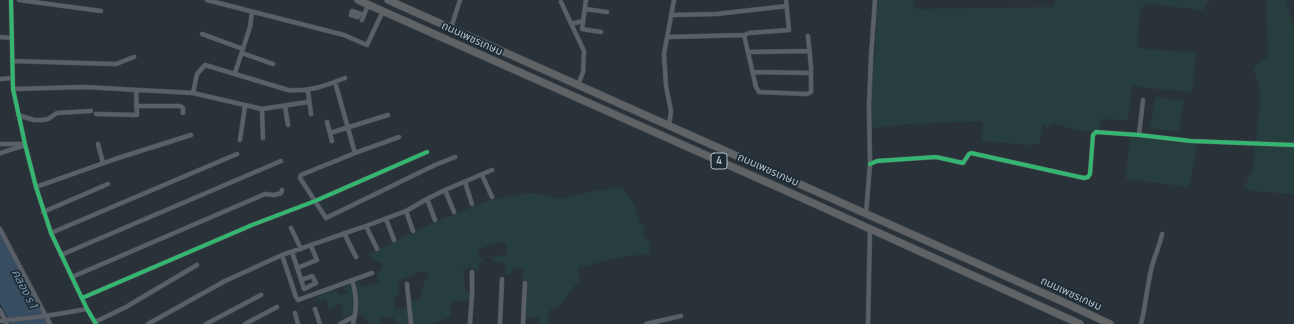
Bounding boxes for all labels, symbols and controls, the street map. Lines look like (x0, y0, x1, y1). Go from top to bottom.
street label: ถนนเพชรเกษม (439, 19, 505, 59)
street label: ถนนเพชรเกษม (735, 151, 801, 189)
road number: 4 (711, 153, 727, 169)
water label: คลอง ร.1 (8, 267, 40, 311)
street label: ถนนเพชรเกษม (1038, 274, 1104, 314)

